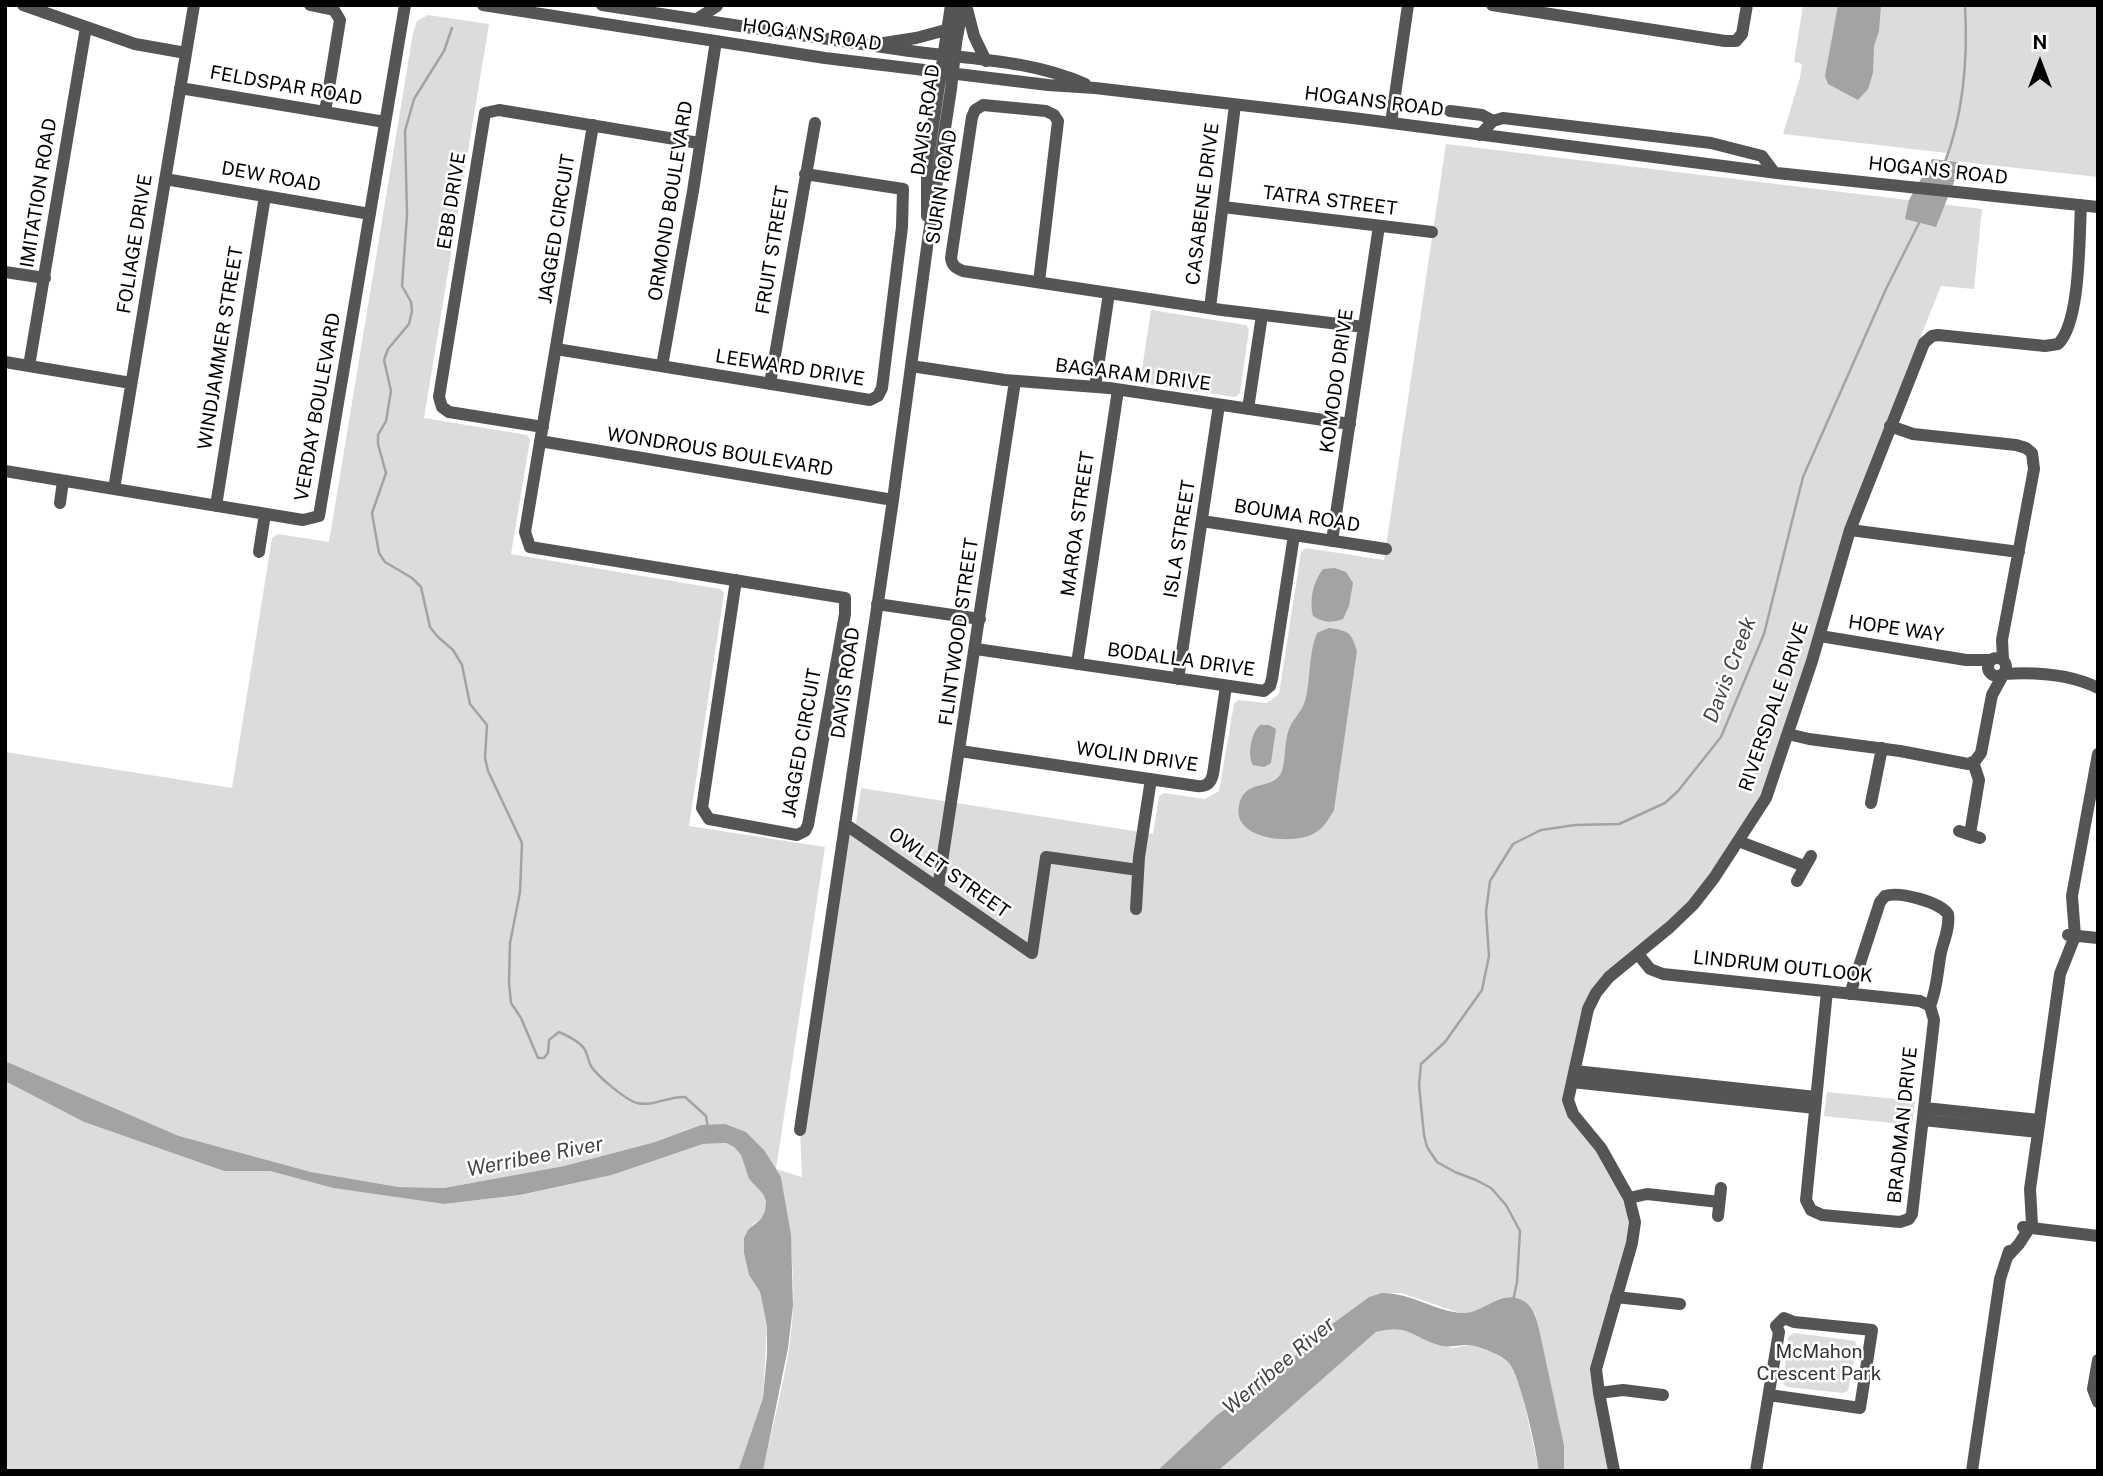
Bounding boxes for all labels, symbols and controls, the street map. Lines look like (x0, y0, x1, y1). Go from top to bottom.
street label: HOGANS ROAD (741, 14, 883, 56)
north arrow (2005, 28, 2075, 98)
text: N (2033, 31, 2047, 53)
street label: FELDSPAR ROAD (208, 61, 364, 111)
street label: DAVIS ROAD (907, 63, 945, 177)
street label: HOGANS ROAD (1303, 82, 1445, 122)
street label: ORMOND BOULEVARD (644, 99, 698, 303)
street label: IMITATION ROAD (16, 117, 62, 269)
street label: CASABENE DRIVE (1182, 122, 1224, 286)
street label: SURIN ROAD (922, 128, 962, 246)
street label: EBB DRIVE (433, 151, 471, 251)
street label: HOGANS ROAD (1867, 152, 2009, 190)
street label: JAGGED CIRCUIT (534, 153, 580, 305)
street label: DEW ROAD (220, 157, 322, 197)
street label: FOLIAGE DRIVE (113, 173, 157, 315)
street label: TATRA STREET (1261, 181, 1399, 221)
street label: FRUIT STREET (752, 184, 794, 316)
street label: WINDJAMMER STREET (194, 245, 248, 451)
street label: KOMODO DRIVE (1316, 307, 1358, 455)
street label: VERDAY BOULEVARD (290, 311, 346, 503)
street label: LEEWARD DRIVE (714, 345, 866, 391)
street label: BAGARAM DRIVE (1054, 354, 1212, 396)
street label: WONDROUS BOULEVARD (605, 423, 835, 481)
street label: MAROA STREET (1057, 450, 1099, 598)
street label: ISLA STREET (1159, 478, 1201, 600)
street label: BOUMA ROAD (1232, 495, 1362, 537)
street label: FLINTWOOD STREET (935, 537, 983, 727)
street label: HOPE WAY (1847, 611, 1945, 647)
water label: Davis Creek (1698, 613, 1762, 727)
street label: RIVERSDALE DRIVE (1734, 619, 1814, 795)
street label: DAVIS ROAD (827, 626, 865, 740)
street label: BODALLA DRIVE (1106, 638, 1256, 682)
street label: JAGGED CIRCUIT (778, 667, 826, 819)
street label: WOLIN DRIVE (1074, 737, 1200, 777)
street label: OWLET STREET (884, 823, 1014, 923)
street label: LINDRUM OUTLOOK (1692, 946, 1874, 988)
street label: BRADMAN DRIVE (1883, 1045, 1923, 1205)
water label: Werribee River (465, 1131, 605, 1183)
water label: Werribee River (1218, 1312, 1340, 1420)
park label: McMahon Crescent Park (1757, 1341, 1881, 1385)

